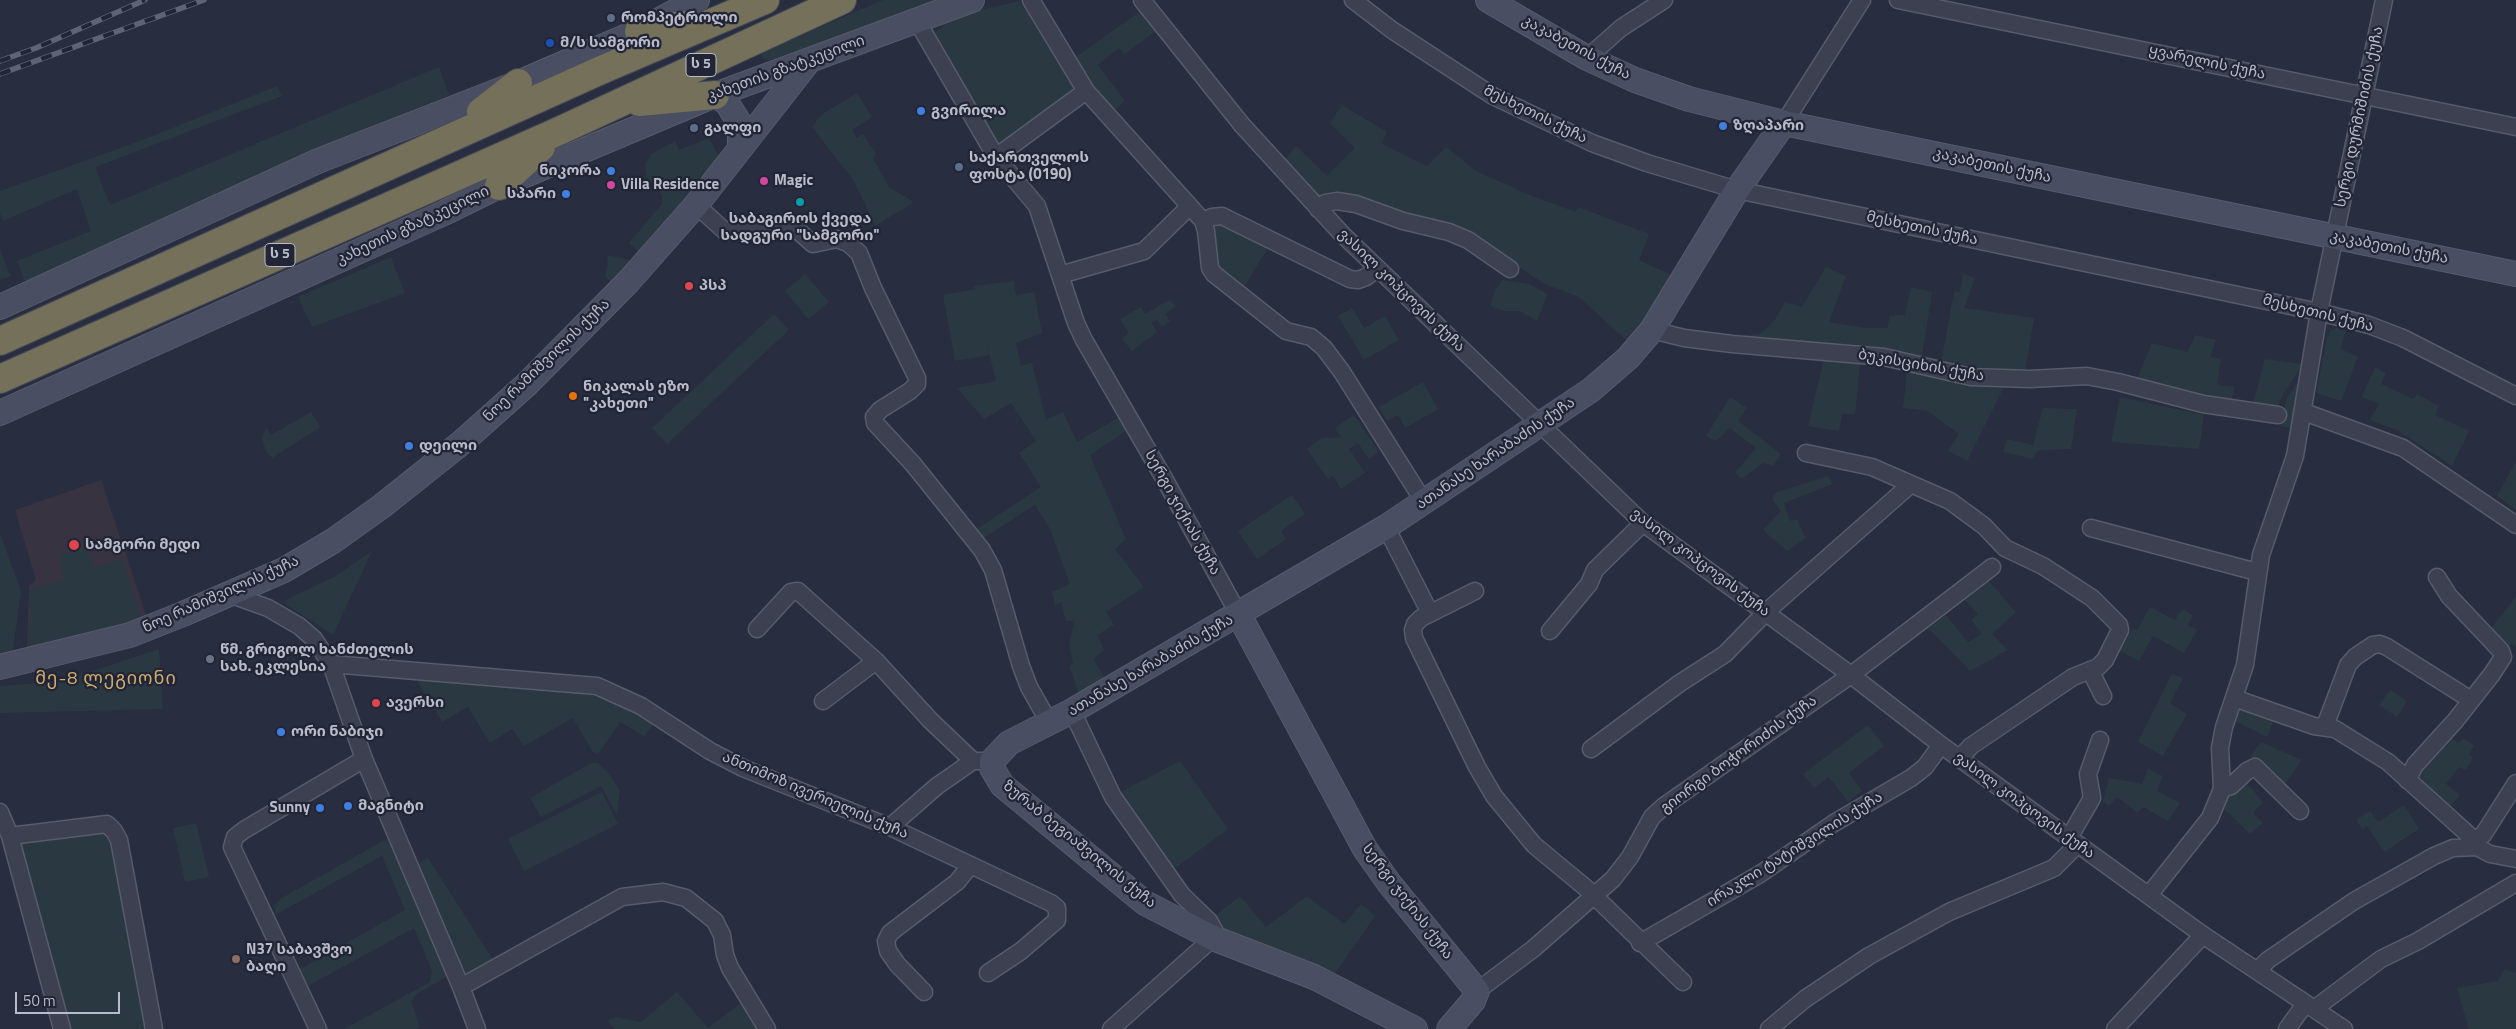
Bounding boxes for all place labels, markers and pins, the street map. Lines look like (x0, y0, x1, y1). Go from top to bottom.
place label: რომპეტროლი (621, 9, 738, 27)
marker: რომპეტროლი (605, 12, 617, 24)
place label: მ/ს სამგორი (560, 34, 660, 52)
marker: მ/ს სამგორი (544, 37, 556, 49)
place label: გვირილა (931, 102, 1006, 120)
marker: გვირილა (915, 105, 927, 117)
place label: ზღაპარი (1733, 117, 1804, 135)
place label: გალფი (704, 119, 761, 137)
marker: ზღაპარი (1717, 120, 1729, 132)
marker: გალფი (688, 122, 700, 134)
place label: საქართველოს ფოსტა (0190) (969, 149, 1089, 184)
marker: საქართველოს ფოსტა (0190) (953, 161, 965, 173)
place label: ნიკორა (539, 162, 601, 180)
marker: ნიკორა (605, 165, 617, 177)
place label: Magic (774, 172, 813, 190)
marker: Magic (758, 175, 770, 187)
place label: Villa Residence (621, 176, 719, 194)
marker: Villa Residence (605, 179, 617, 191)
place label: სპარი (507, 185, 556, 203)
marker: სპარი (560, 188, 572, 200)
marker: საბაგიროს ქვედა სადგური "სამგორი" (794, 196, 806, 208)
place label: საბაგიროს ქვედა სადგური "სამგორი" (721, 210, 879, 245)
place label: პსპ (699, 277, 727, 295)
marker: პსპ (683, 280, 695, 292)
place label: ნიკალას ეზო "კახეთი" (583, 378, 689, 413)
marker: ნიკალას ეზო "კახეთი" (567, 390, 579, 402)
place label: დეილი (419, 437, 477, 455)
marker: დეილი (403, 440, 415, 452)
place label: სამგორი მედი (85, 536, 200, 554)
marker: სამგორი მედი (67, 538, 81, 552)
place label: წმ. გრიგოლ ხანძთელის სახ. ეკლესია (220, 641, 414, 676)
marker: წმ. გრიგოლ ხანძთელის სახ. ეკლესია (204, 653, 216, 665)
place label: ავერსი (386, 694, 444, 712)
marker: ავერსი (370, 697, 382, 709)
place label: ორი ნაბიჯი (291, 723, 383, 741)
marker: ორი ნაბიჯი (275, 726, 287, 738)
place label: მაგნიტი (358, 797, 424, 815)
place label: Sunny (270, 799, 310, 817)
marker: მაგნიტი (342, 800, 354, 812)
marker: Sunny (314, 802, 326, 814)
place label: N37 საბავშვო ბაღი (246, 941, 352, 976)
marker: N37 საბავშვო ბაღი (230, 953, 242, 965)

